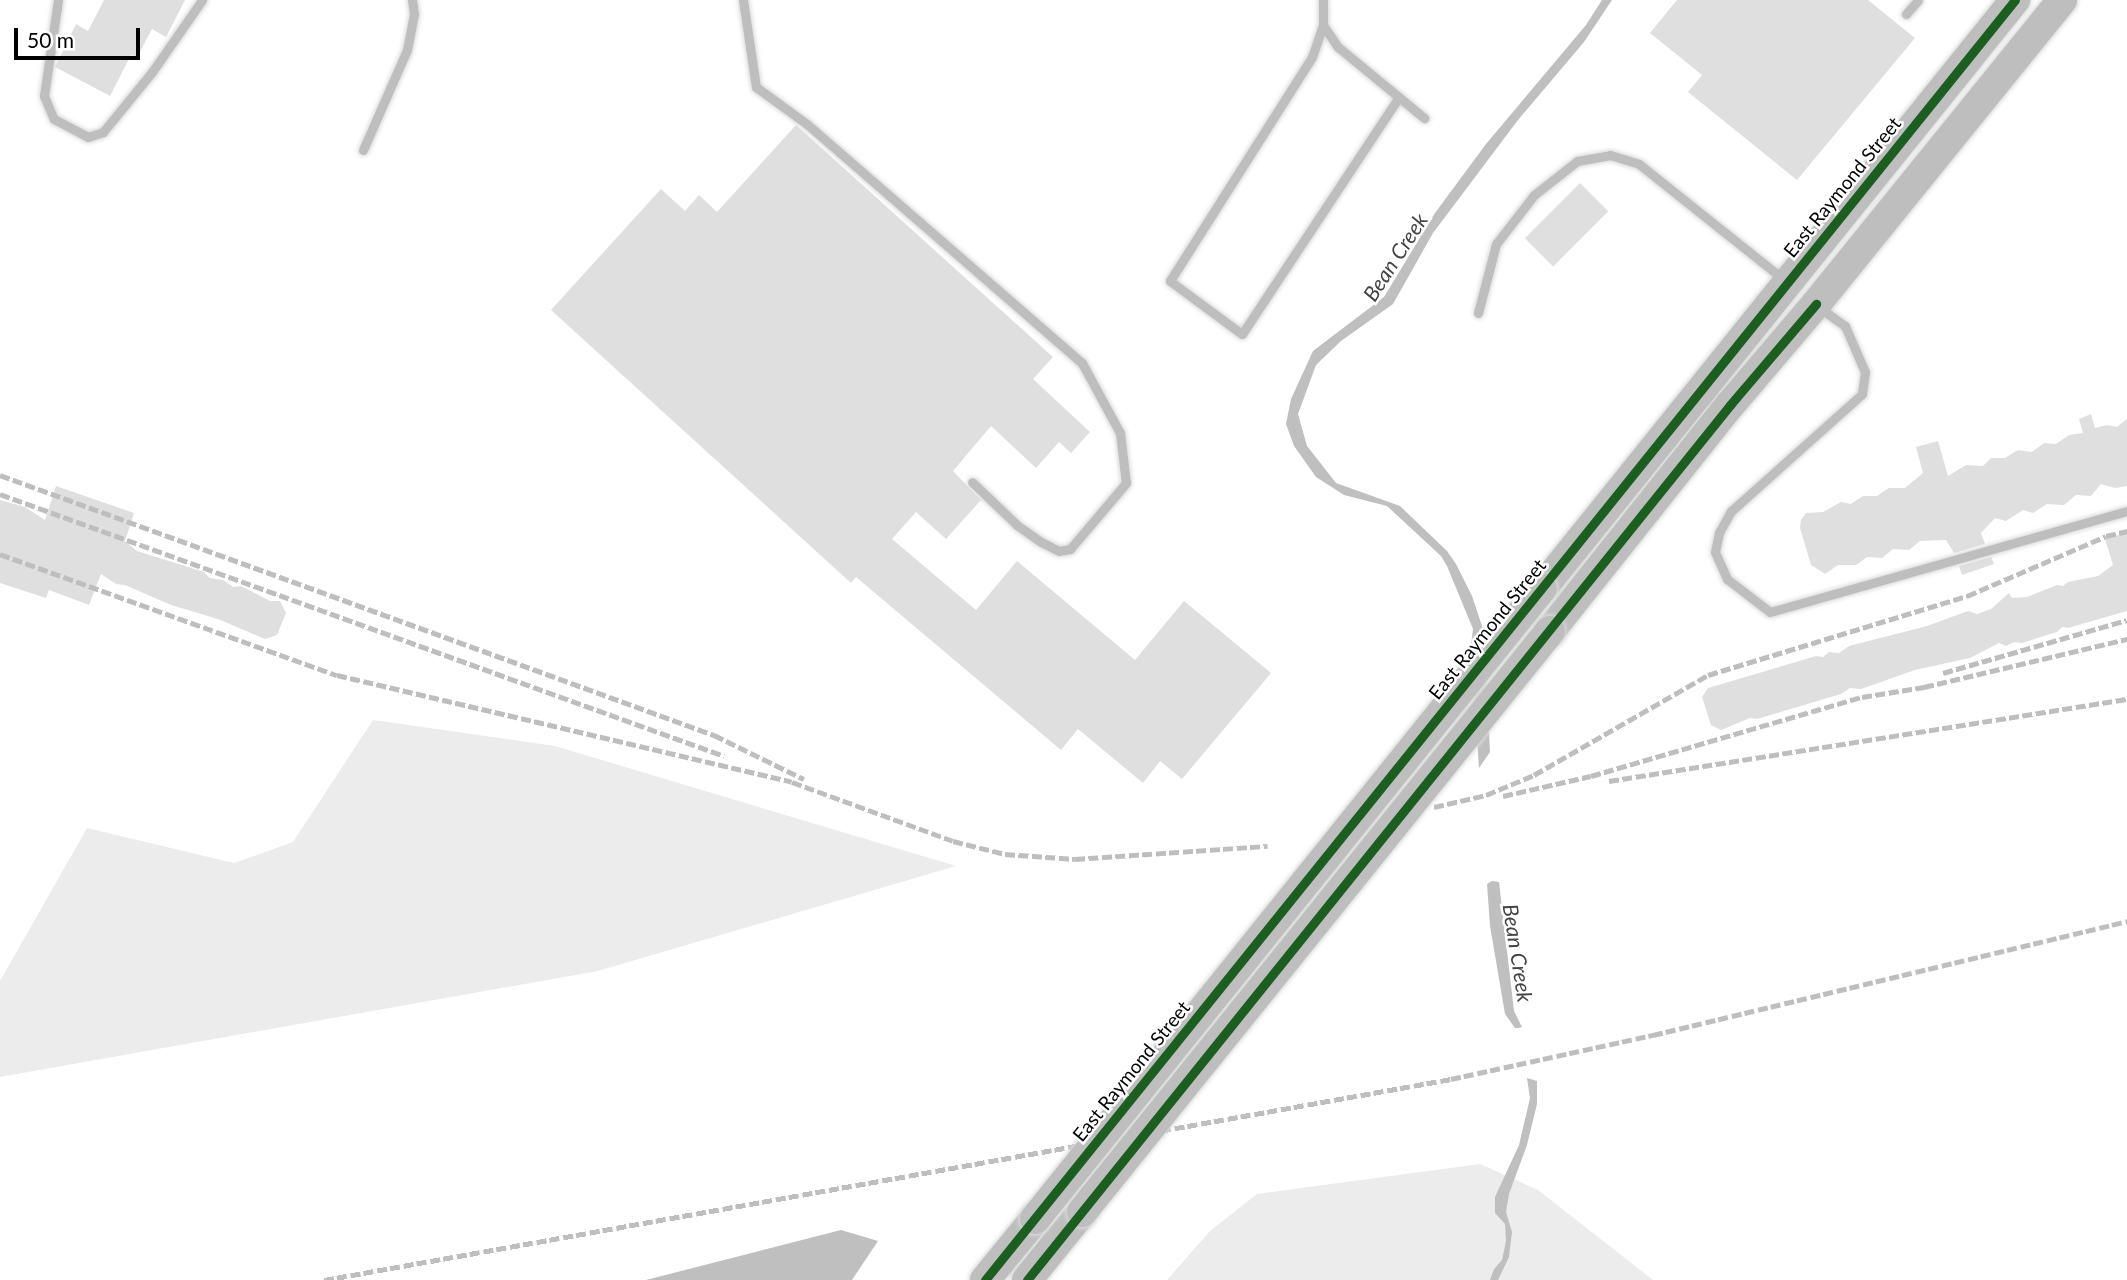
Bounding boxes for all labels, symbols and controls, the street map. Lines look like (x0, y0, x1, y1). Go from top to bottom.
scale bar (18, 14, 144, 58)
text: 50 m (27, 27, 74, 52)
street label: East Raymond Street (1779, 112, 1905, 262)
water label: Bean Creek (1357, 209, 1433, 305)
street label: East Raymond Street (1424, 554, 1550, 704)
water label: Bean Creek (1498, 902, 1538, 1004)
street label: East Raymond Street (1068, 996, 1194, 1146)

